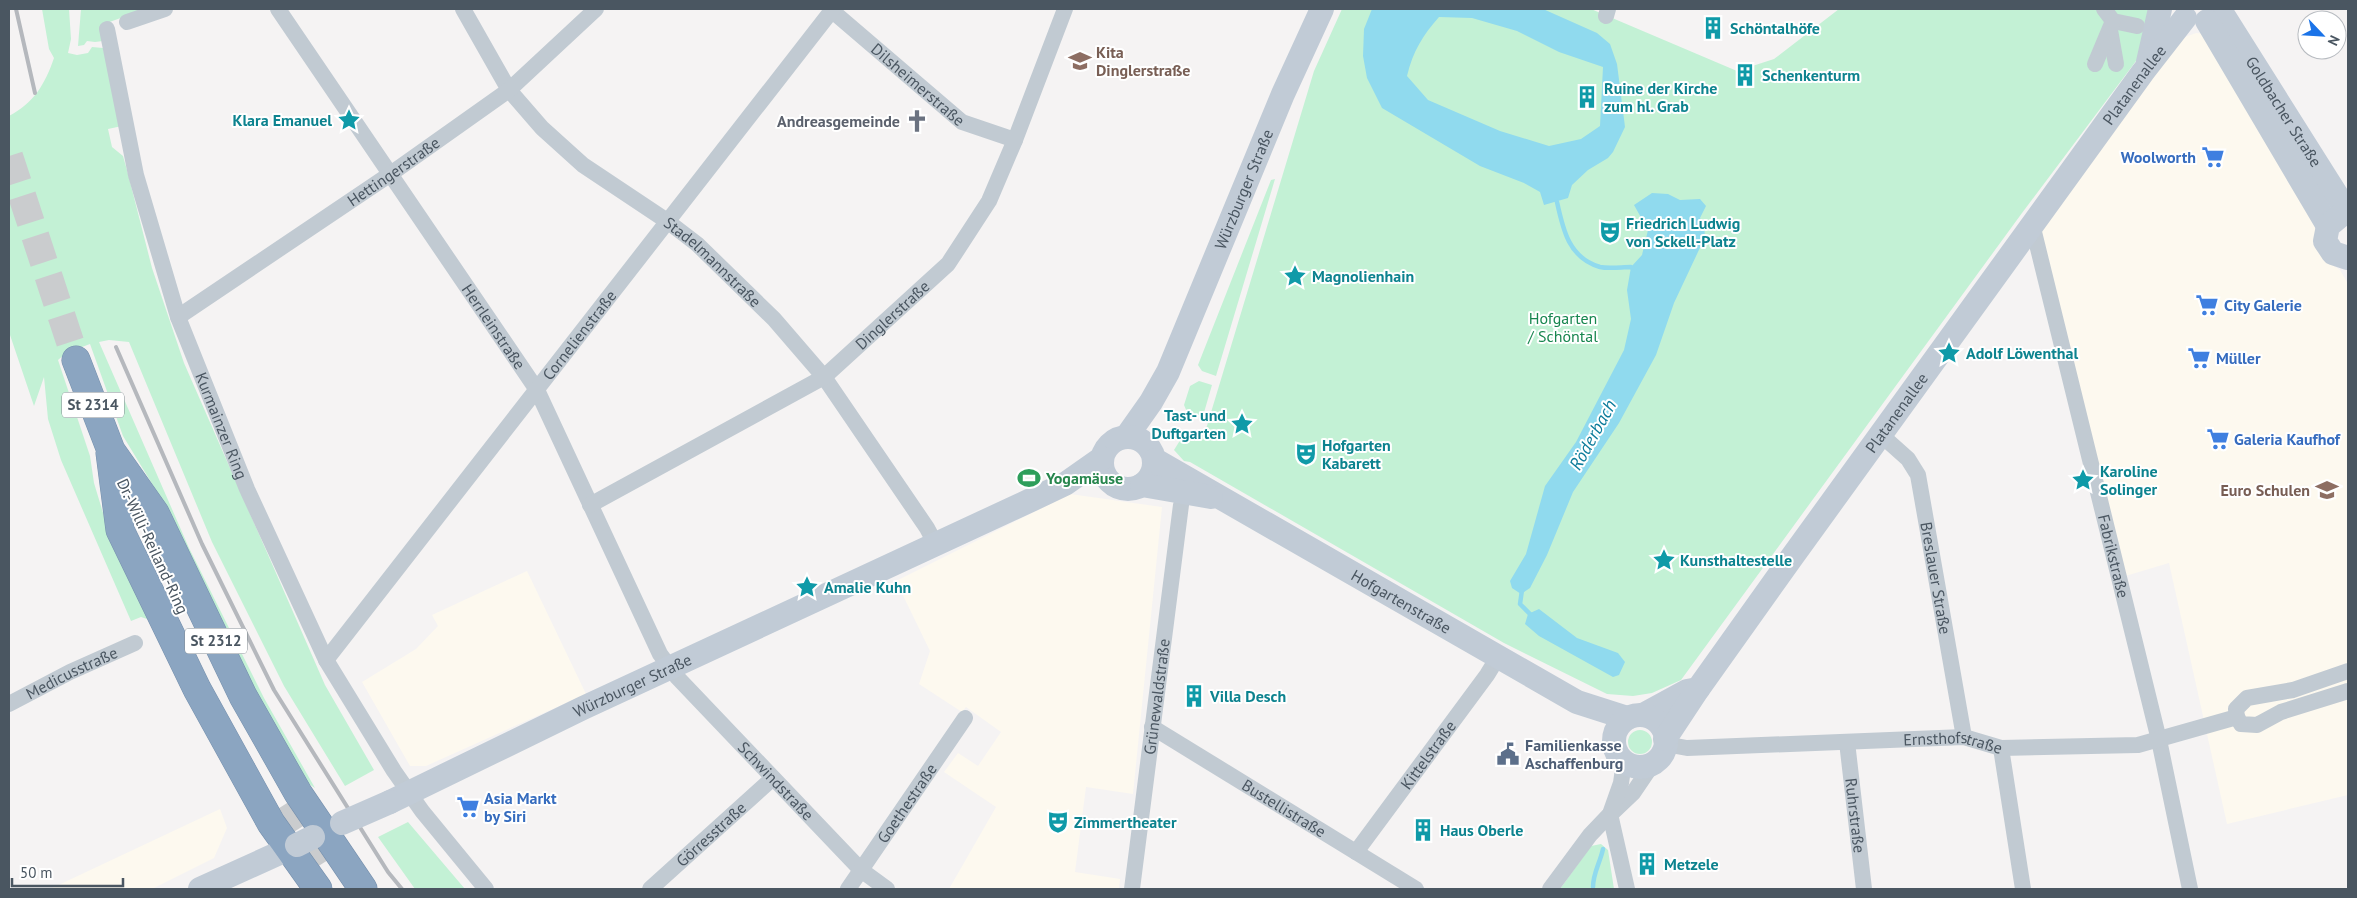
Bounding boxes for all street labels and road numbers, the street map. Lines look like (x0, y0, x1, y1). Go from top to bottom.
street label: Dilsheimerstraße (867, 39, 969, 130)
street label: Platanenallee (2098, 41, 2170, 129)
street label: Goldbacher Straße (2242, 52, 2326, 171)
street label: Würzburger Straße (1210, 126, 1277, 252)
street label: Hettingerstraße (343, 132, 444, 210)
street label: Stadelmannstraße (660, 212, 766, 311)
street label: Dinglerstraße (851, 276, 934, 354)
street label: Herrleinstraße (458, 280, 530, 373)
street label: Cornelienstraße (538, 286, 620, 384)
street label: Kurmainzer Ring (191, 369, 252, 482)
street label: Platanenallee (1861, 369, 1932, 457)
road number: St 2314 (62, 392, 124, 418)
street label: Dr.-Willi-Reiland-Ring (113, 475, 193, 617)
street label: Fabrikstraße (2094, 512, 2134, 600)
street label: Breslauer Straße (1916, 520, 1956, 636)
street label: Hofgartenstraße (1348, 565, 1455, 638)
road number: St 2312 (185, 628, 247, 654)
street label: Grünewaldstraße (1139, 637, 1174, 756)
street label: Medicusstraße (22, 642, 121, 703)
street label: Würzburger Straße (570, 649, 695, 721)
street label: Kittelstraße (1396, 716, 1460, 793)
street label: Ernsthofstraße (1903, 727, 2005, 758)
street label: Schwindstraße (734, 737, 818, 824)
street label: Goethestraße (872, 760, 941, 847)
street label: Bustellistraße (1238, 775, 1330, 841)
street label: Ruhrstraße (1841, 777, 1870, 854)
street label: Görresstraße (672, 797, 750, 871)

